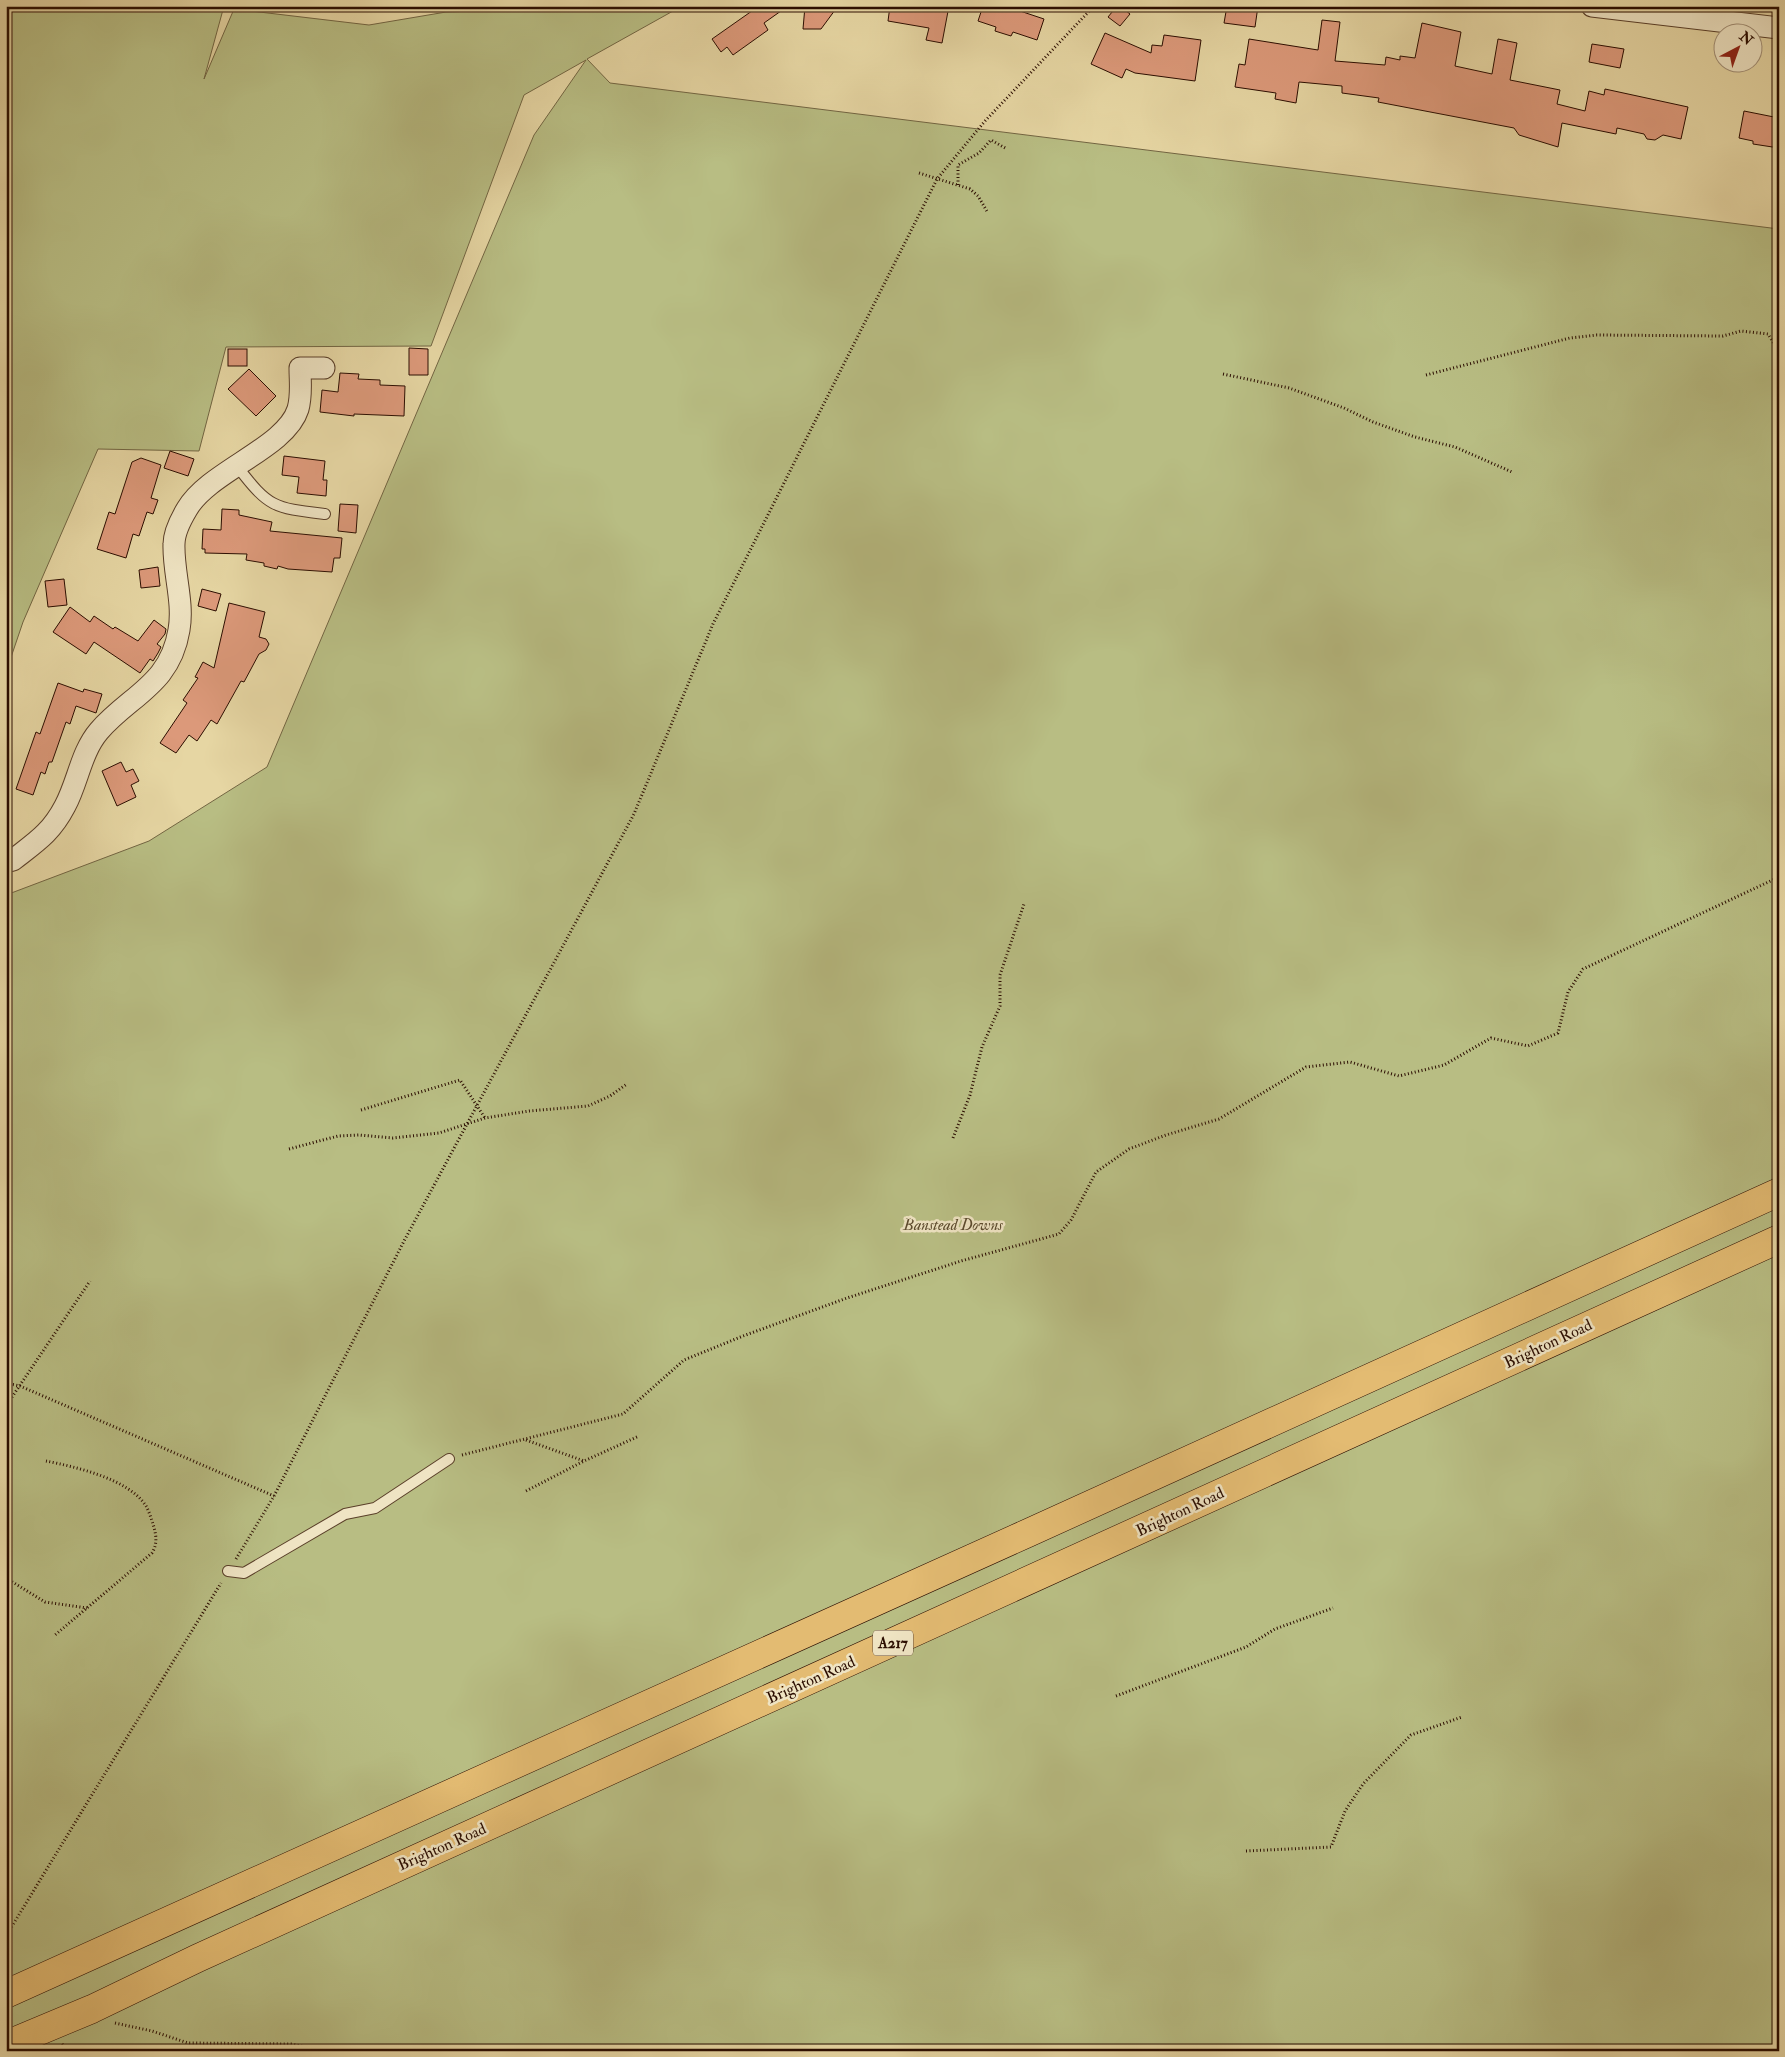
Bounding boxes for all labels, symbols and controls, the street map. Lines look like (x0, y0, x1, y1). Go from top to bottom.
north arrow (1712, 22, 1762, 72)
text: N (1735, 27, 1757, 49)
park label: Banstead Downs (902, 1215, 1003, 1235)
street label: Brighton Road (1501, 1315, 1595, 1373)
street label: Brighton Road (1133, 1483, 1227, 1541)
road number: A217 (873, 1630, 913, 1656)
street label: Brighton Road (764, 1652, 858, 1708)
street label: Brighton Road (395, 1819, 489, 1875)

